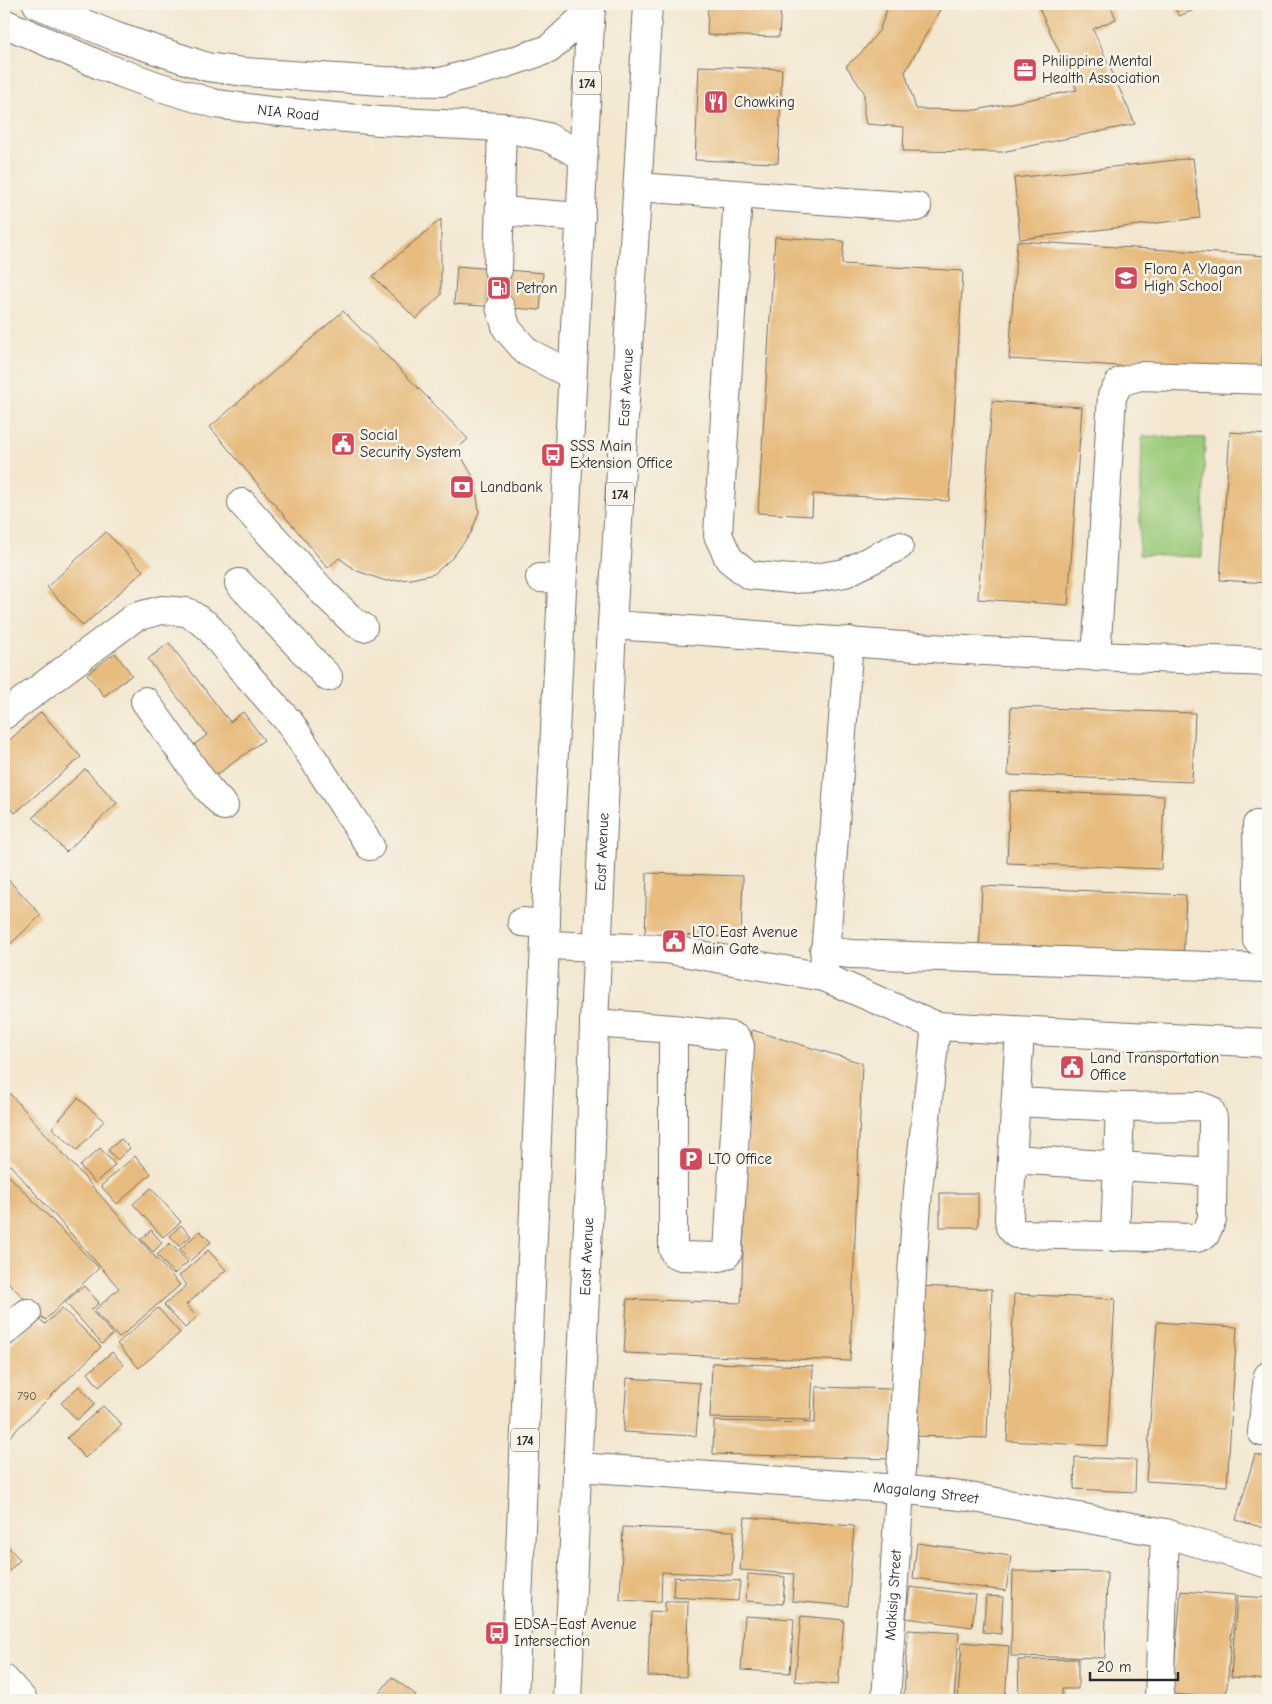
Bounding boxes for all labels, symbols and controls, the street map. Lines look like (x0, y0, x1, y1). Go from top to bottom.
place label: Philippine Mental Health Association (1042, 52, 1160, 87)
office icon: Philippine Mental Health Association (1012, 57, 1038, 83)
road number: 174 (573, 72, 601, 95)
restaurant icon: Chowking (703, 89, 729, 115)
place label: Chowking (734, 93, 795, 111)
street label: NIA Road (256, 100, 320, 124)
place label: Flora A. Ylagan High School (1144, 260, 1242, 295)
school or university icon: Flora A. Ylagan High School (1113, 265, 1139, 291)
fuel station icon: Petron (486, 275, 512, 301)
place label: Petron (516, 279, 558, 297)
street label: East Avenue (615, 347, 637, 427)
place label: Social Security System (360, 426, 461, 461)
public building icon: Social Security System (330, 431, 356, 457)
place label: SSS Main Extension Office (570, 437, 673, 472)
bus stop icon: SSS Main Extension Office (540, 442, 566, 468)
bank icon: Landbank (449, 474, 475, 500)
place label: Landbank (480, 478, 543, 496)
road number: 174 (606, 482, 634, 506)
street label: East Avenue (591, 812, 613, 891)
place label: LTO East Avenue Main Gate (692, 923, 798, 958)
public building icon: LTO East Avenue Main Gate (661, 928, 687, 954)
place label: Land Transportation Office (1090, 1049, 1219, 1084)
public building icon: Land Transportation Office (1059, 1054, 1085, 1080)
parking icon: LTO Office (678, 1146, 704, 1172)
place label: LTO Office (708, 1150, 772, 1168)
street label: East Avenue (576, 1217, 597, 1296)
house number: 790 (17, 1389, 37, 1403)
road number: 174 (511, 1428, 539, 1452)
street label: Magalang Street (873, 1478, 981, 1508)
street label: Makisig Street (881, 1548, 905, 1641)
place label: EDSA–East Avenue Intersection (514, 1615, 637, 1650)
bus stop icon: EDSA–East Avenue Intersection (484, 1620, 510, 1646)
scale bar (1090, 1649, 1177, 1681)
text: 20 m (1097, 1658, 1131, 1676)

